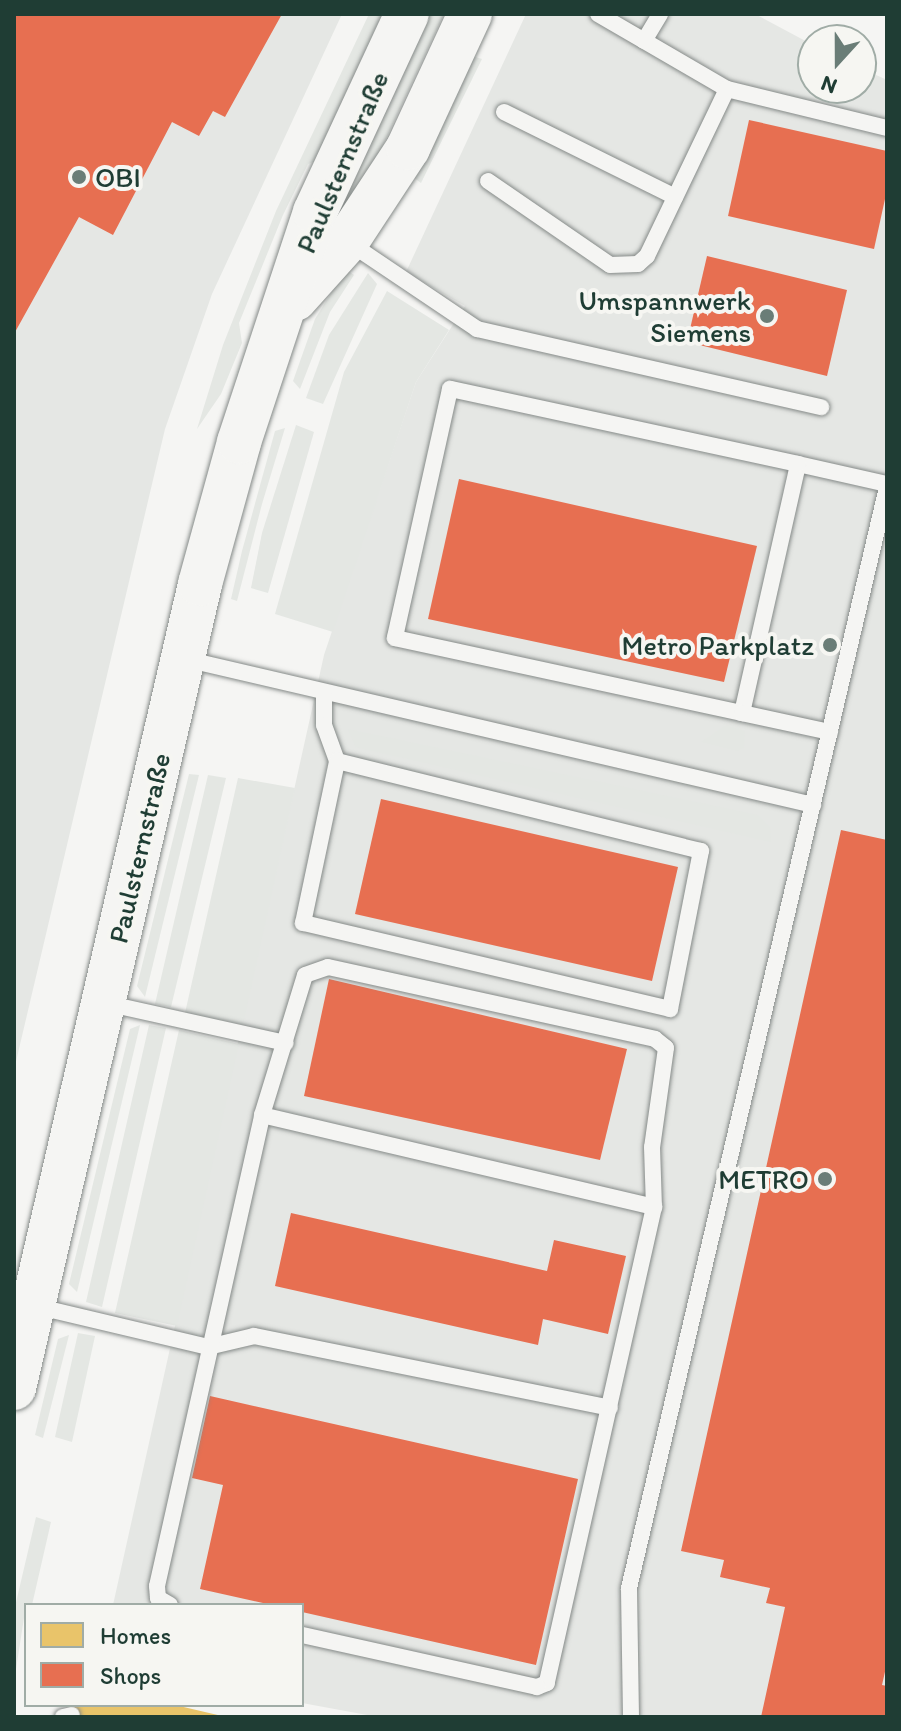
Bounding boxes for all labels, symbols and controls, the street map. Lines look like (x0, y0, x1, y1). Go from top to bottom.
north arrow (797, 24, 877, 104)
street label: Paulsternstraße (289, 66, 395, 258)
text: N (817, 70, 841, 100)
place label: OBI (95, 160, 141, 194)
marker: OBI (70, 168, 88, 186)
place label: Umspannwerk Siemens (579, 283, 751, 349)
marker: Umspannwerk Siemens (758, 307, 776, 325)
place label: Metro Parkplatz (622, 628, 814, 662)
marker: Metro Parkplatz (821, 636, 839, 654)
street label: Paulsternstraße (101, 750, 177, 946)
place label: METRO (718, 1162, 809, 1196)
marker: METRO (816, 1170, 834, 1188)
legend (24, 1603, 304, 1707)
text: Homes (100, 1621, 171, 1650)
text: Shops (100, 1661, 161, 1690)

